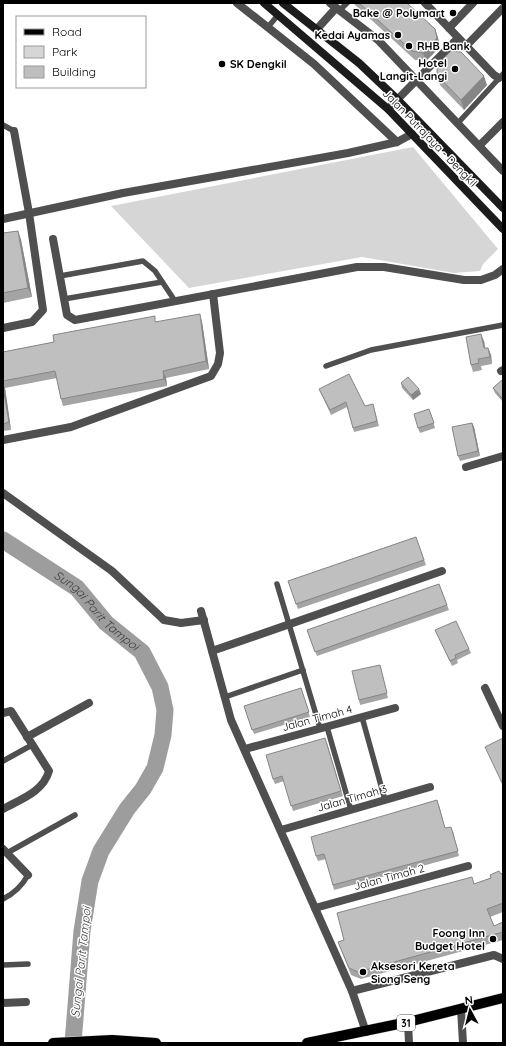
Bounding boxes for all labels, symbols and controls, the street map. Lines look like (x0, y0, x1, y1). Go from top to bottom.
place label: Bake @ Polymart (353, 6, 445, 20)
marker: Bake @ Polymart (448, 8, 458, 18)
legend (16, 16, 146, 88)
text: Road (52, 24, 82, 39)
place label: Kedai Ayamas (315, 28, 390, 42)
marker: Kedai Ayamas (393, 30, 403, 40)
place label: RHB Bank (417, 39, 470, 53)
marker: RHB Bank (404, 41, 414, 51)
text: Park (52, 44, 77, 59)
place label: Hotel Langit-Langi (380, 56, 447, 83)
place label: SK Dengkil (230, 57, 287, 71)
marker: SK Dengkil (217, 59, 227, 69)
text: Building (52, 64, 96, 79)
marker: Hotel Langit-Langi (450, 64, 460, 74)
street label: Jalan Putrajaya - Dengkil (380, 86, 480, 190)
water label: Sungai Parit Tampoi (51, 567, 143, 654)
street label: Jalan Timah 4 (280, 702, 354, 734)
street label: Jalan Timah 3 (315, 781, 389, 815)
street label: Jalan Timah 2 (352, 861, 426, 893)
water label: Sungai Parit Tampoi (67, 904, 94, 1018)
place label: Foong Inn Budget Hotel (415, 926, 485, 953)
marker: Foong Inn Budget Hotel (488, 934, 498, 944)
place label: Aksesori Kereta Siong Seng (371, 959, 455, 986)
marker: Aksesori Kereta Siong Seng (358, 967, 368, 977)
north arrow (450, 990, 490, 1030)
text: N (464, 993, 474, 1008)
road number: 31 (397, 1015, 415, 1031)

